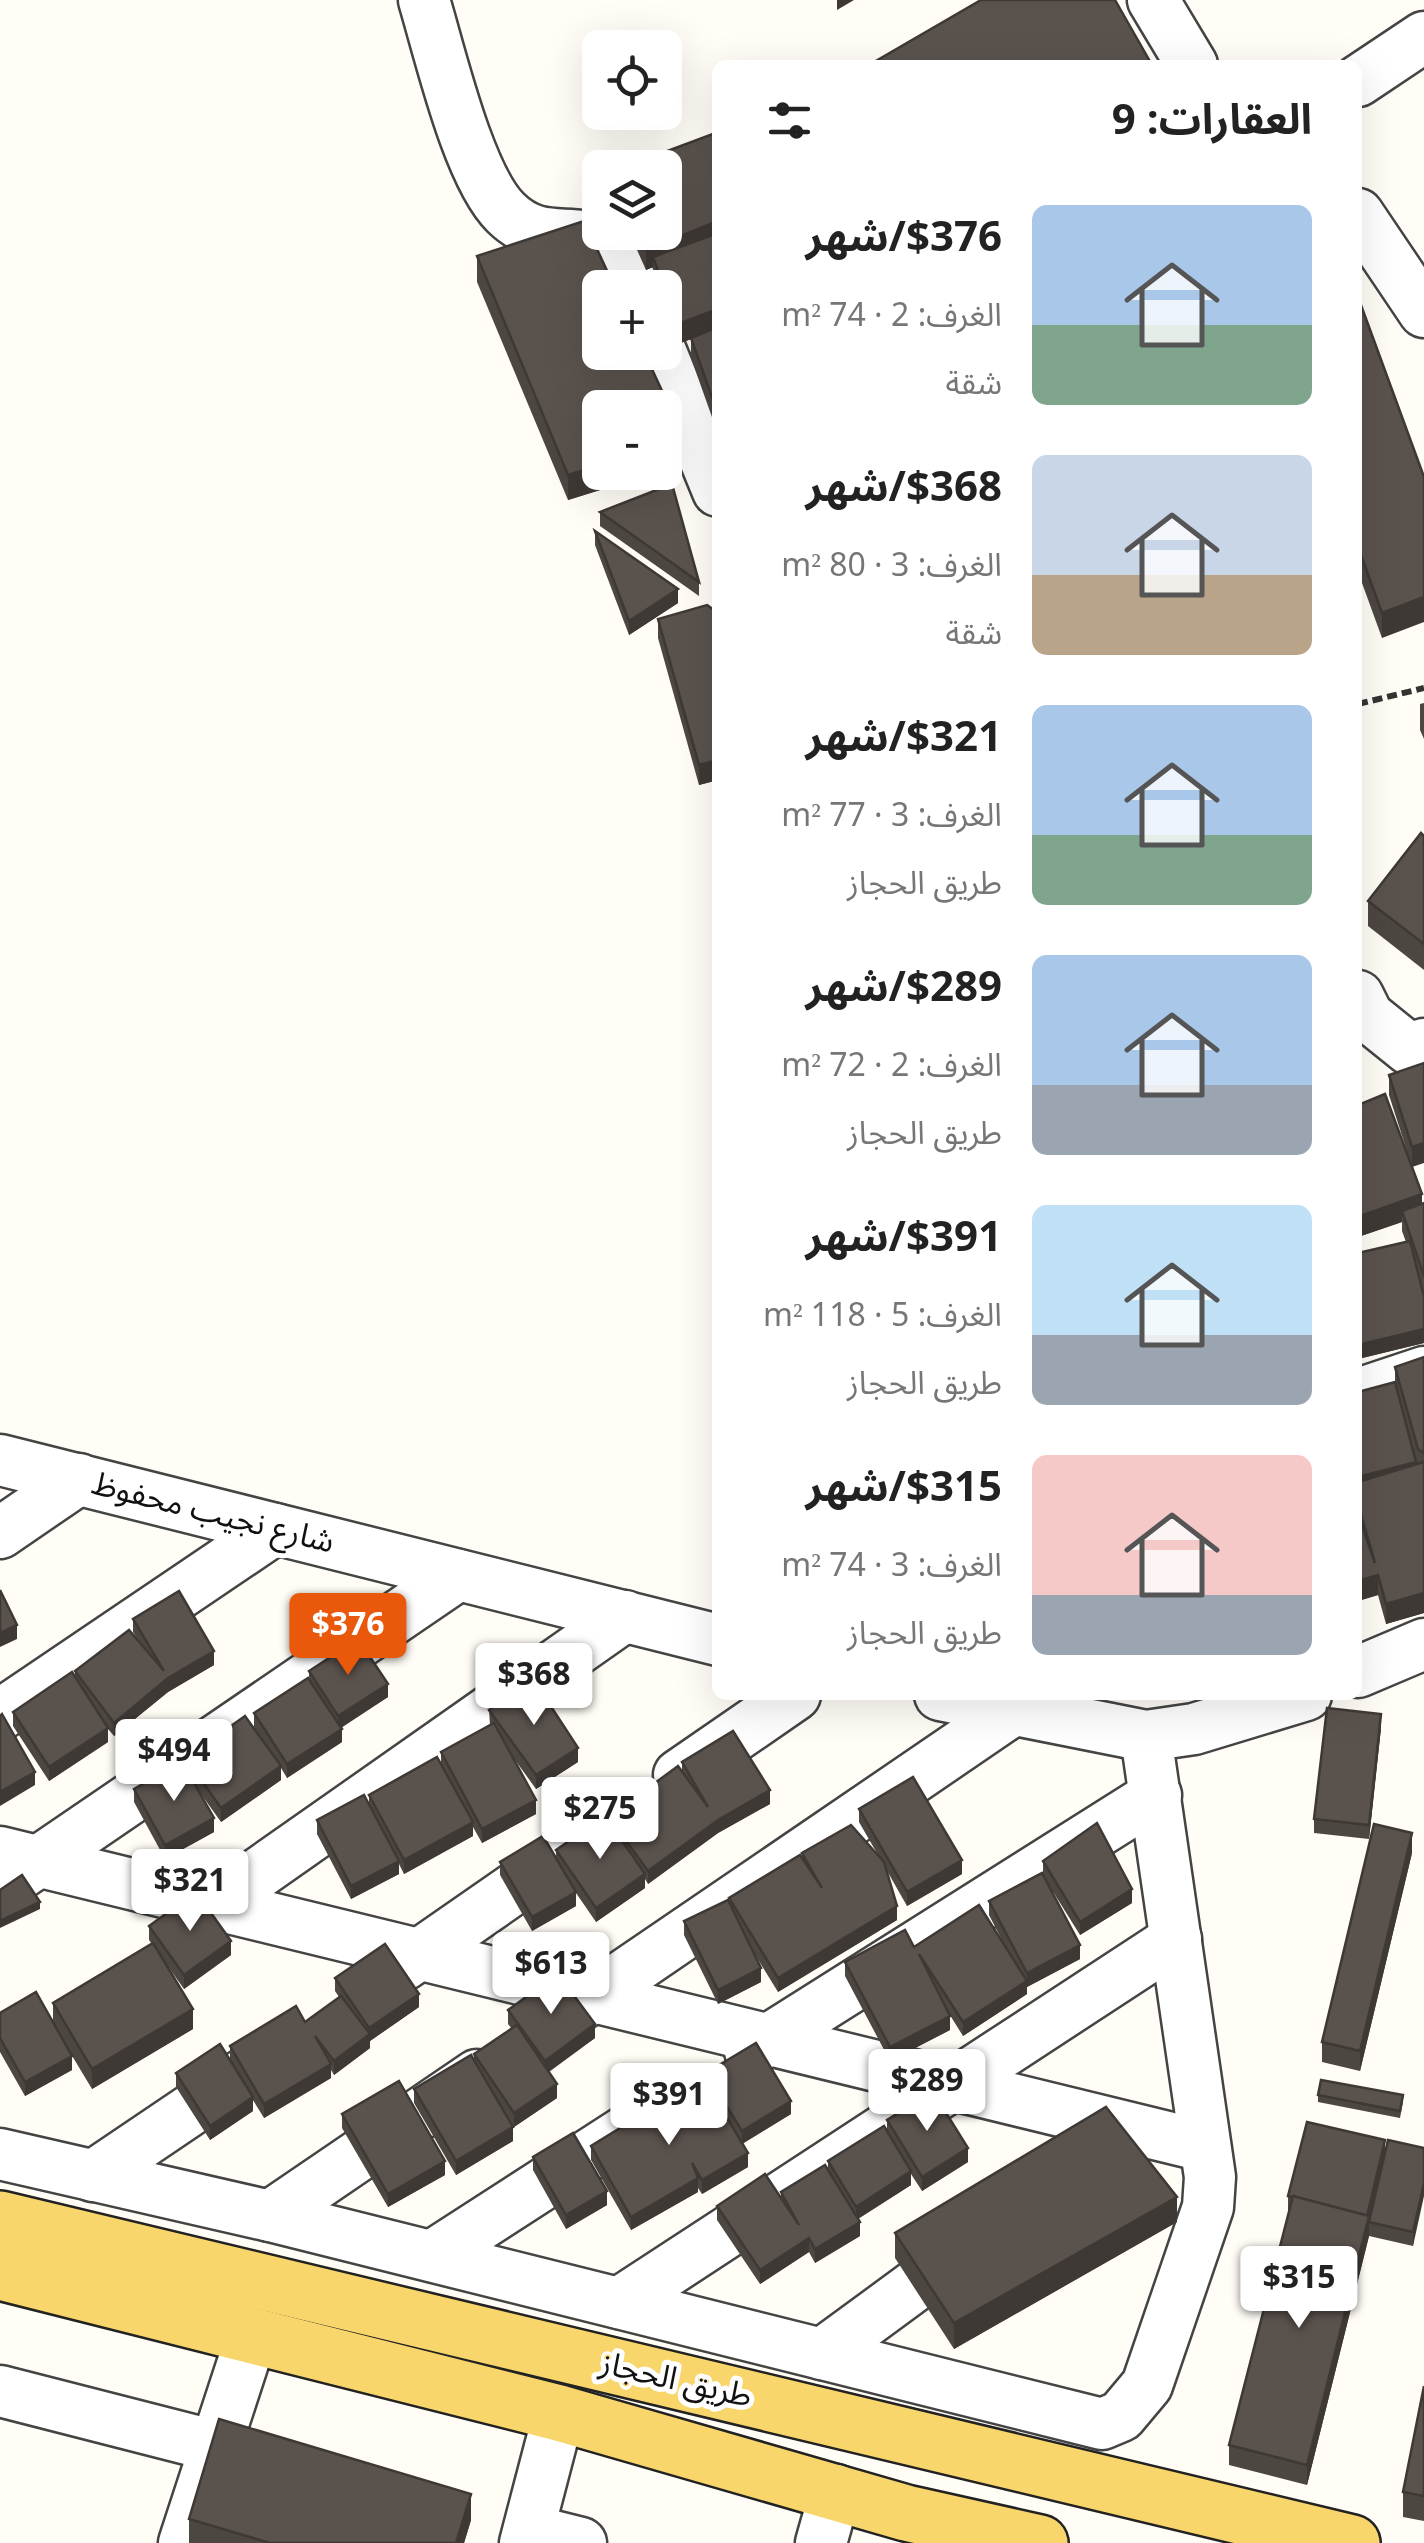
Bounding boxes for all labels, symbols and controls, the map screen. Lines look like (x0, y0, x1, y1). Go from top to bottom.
map controls (582, 30, 682, 490)
button: locate (582, 30, 682, 130)
text: العقارات: 9 (1112, 76, 1312, 165)
icon: filters (762, 93, 817, 148)
button: layers (582, 150, 682, 250)
text: $376/شهر (806, 193, 1002, 282)
icon: home (1112, 245, 1232, 365)
button: + (582, 270, 682, 370)
text: الغرف: 2 · 74 m² (781, 282, 1002, 350)
text: شقة (946, 350, 1002, 418)
button: − (582, 390, 682, 490)
text: $368/شهر (806, 443, 1002, 532)
icon: home (1112, 495, 1232, 615)
text: الغرف: 3 · 80 m² (781, 532, 1002, 600)
text: شقة (946, 600, 1002, 668)
text: $321/شهر (806, 693, 1002, 782)
icon: home (1112, 745, 1232, 865)
text: الغرف: 3 · 77 m² (781, 782, 1002, 850)
text: طريق الحجاز (847, 850, 1002, 918)
text: $289/شهر (806, 943, 1002, 1032)
icon: home (1112, 995, 1232, 1115)
text: الغرف: 2 · 72 m² (781, 1032, 1002, 1100)
text: طريق الحجاز (847, 1100, 1002, 1168)
text: $391/شهر (806, 1193, 1002, 1282)
icon: home (1112, 1245, 1232, 1365)
text: الغرف: 5 · 118 m² (763, 1282, 1002, 1350)
text: طريق الحجاز (847, 1350, 1002, 1418)
text: $315/شهر (806, 1443, 1002, 1532)
street label: شارع نجيب محفوظ (84, 1450, 342, 1576)
icon: home (1112, 1495, 1232, 1615)
text: الغرف: 3 · 74 m² (781, 1532, 1002, 1600)
text: $376 (311, 1591, 385, 1659)
pin: $376 (289, 1593, 407, 1678)
text: طريق الحجاز (847, 1600, 1002, 1668)
text: $368 (497, 1641, 571, 1709)
pin: $368 (475, 1643, 593, 1728)
text: $494 (137, 1717, 211, 1785)
pin: $494 (115, 1719, 233, 1804)
text: $275 (563, 1775, 637, 1843)
pin: $275 (541, 1777, 659, 1862)
text: $321 (153, 1847, 227, 1915)
pin: $321 (131, 1849, 249, 1934)
text: $613 (514, 1930, 588, 1998)
pin: $613 (492, 1932, 610, 2017)
text: $289 (890, 2047, 964, 2115)
pin: $289 (868, 2049, 986, 2134)
text: $391 (632, 2061, 706, 2129)
pin: $391 (610, 2063, 728, 2148)
text: $315 (1262, 2244, 1336, 2312)
pin: $315 (1240, 2246, 1358, 2331)
street label: طريق الحجاز (592, 2329, 759, 2431)

